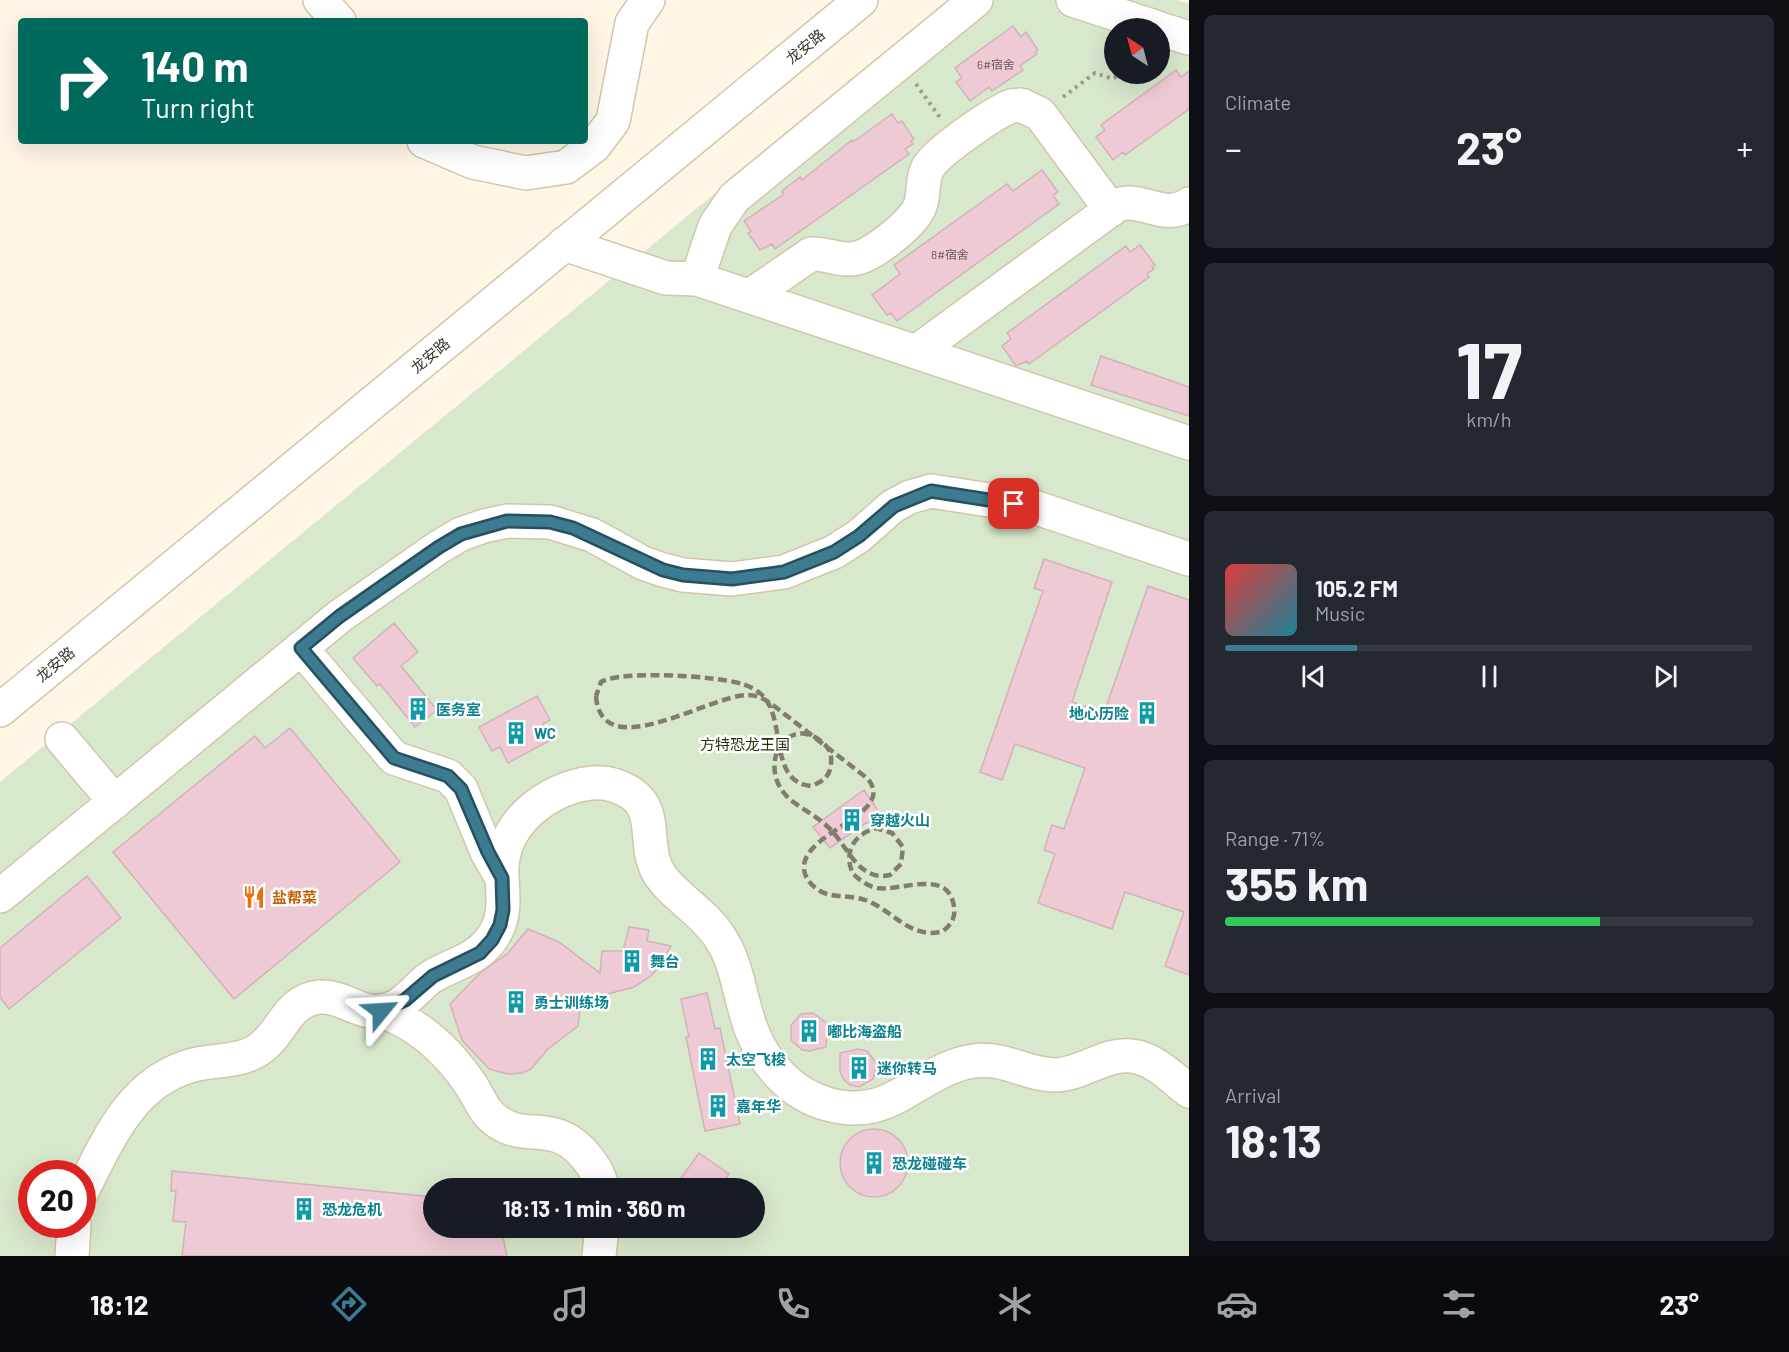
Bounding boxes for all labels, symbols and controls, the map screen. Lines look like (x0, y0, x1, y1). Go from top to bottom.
north arrow (1104, 18, 1170, 84)
map controls (1104, 18, 1170, 84)
street label: 龙安路 (782, 25, 828, 67)
text: 140 m (141, 40, 249, 90)
icon: right (42, 42, 120, 120)
house number: 6#宿舍 (977, 57, 1015, 71)
text: Climate (1225, 90, 1291, 114)
text: Turn right (141, 91, 255, 123)
text: 23° (1456, 120, 1522, 174)
text: − (1225, 128, 1242, 168)
text: + (1736, 128, 1753, 168)
house number: 8#宿舍 (931, 247, 969, 261)
text: 17 (1456, 321, 1522, 415)
street label: 龙安路 (407, 334, 453, 376)
text: km/h (1466, 407, 1512, 431)
pin (988, 478, 1039, 529)
icon: arrive (997, 487, 1030, 520)
text: 105.2 FM (1315, 575, 1398, 601)
text: Music (1315, 601, 1365, 625)
street label: 龙安路 (32, 643, 78, 685)
icon: previous (1297, 660, 1330, 693)
icon: pause (1473, 660, 1506, 693)
icon: next (1649, 660, 1682, 693)
building icon: 医务室 (405, 696, 431, 722)
place label: 医务室 (436, 700, 481, 718)
building icon: 地心历险 (1134, 700, 1160, 726)
place label: 地心历险 (1069, 704, 1129, 722)
building icon: WC (503, 720, 529, 746)
place label: WC (534, 724, 556, 742)
park label: 方特恐龙王国 (700, 735, 790, 753)
building icon: 穿越火山 (839, 807, 865, 833)
place label: 穿越火山 (870, 811, 930, 829)
text: Range · 71% (1225, 826, 1325, 850)
text: 355 km (1225, 856, 1368, 910)
restaurant icon: 盐帮菜 (241, 884, 267, 910)
place label: 盐帮菜 (272, 888, 317, 906)
building icon: 舞台 (619, 948, 645, 974)
place label: 舞台 (650, 952, 680, 970)
position arrow (349, 979, 413, 1043)
building icon: 勇士训练场 (503, 989, 529, 1015)
place label: 勇士训练场 (534, 993, 609, 1011)
building icon: 嘟比海盗船 (796, 1018, 822, 1044)
place label: 嘟比海盗船 (827, 1022, 902, 1040)
building icon: 太空飞梭 (695, 1046, 721, 1072)
place label: 太空飞梭 (726, 1050, 786, 1068)
building icon: 迷你转马 (846, 1055, 872, 1081)
place label: 迷你转马 (877, 1059, 937, 1077)
text: Arrival (1225, 1083, 1281, 1107)
building icon: 嘉年华 (705, 1093, 731, 1119)
place label: 嘉年华 (736, 1097, 781, 1115)
text: 18:13 (1225, 1113, 1322, 1167)
building icon: 恐龙碰碰车 (861, 1150, 887, 1176)
place label: 恐龙碰碰车 (892, 1154, 967, 1172)
speed limit sign: 20 (18, 1160, 96, 1238)
text: 18:13 · 1 min · 360 m (503, 1195, 685, 1221)
building icon: 恐龙危机 (291, 1196, 317, 1222)
place label: 恐龙危机 (322, 1200, 382, 1218)
icon: directions (328, 1283, 370, 1325)
icon: music (550, 1283, 592, 1325)
icon: phone (772, 1283, 814, 1325)
icon: climate (994, 1283, 1036, 1325)
icon: car (1216, 1283, 1258, 1325)
icon: filters (1438, 1283, 1480, 1325)
text: 18:12 (90, 1288, 149, 1320)
text: 23° (1660, 1288, 1699, 1320)

